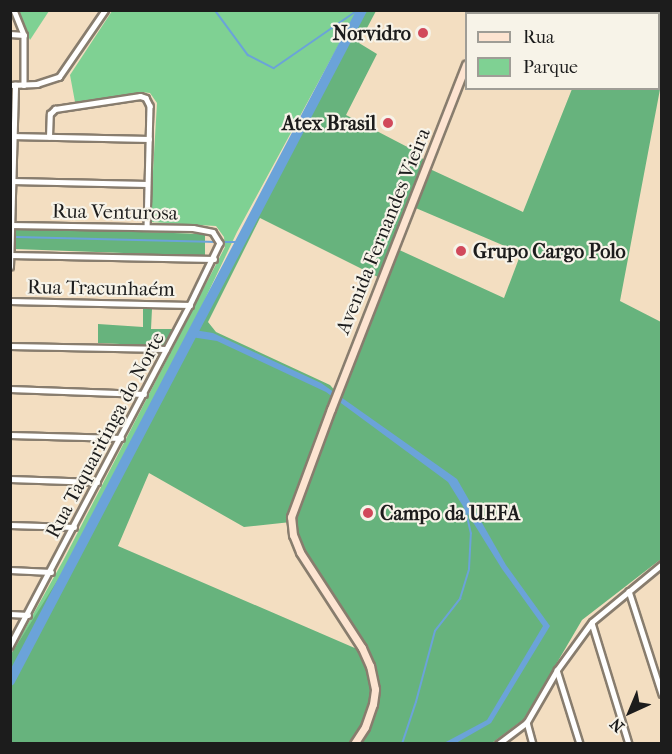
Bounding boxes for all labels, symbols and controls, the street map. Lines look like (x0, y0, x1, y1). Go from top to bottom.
legend (465, 12, 660, 90)
place label: Norvidro (332, 21, 411, 45)
marker: Norvidro (416, 26, 430, 40)
text: Rua (523, 27, 554, 48)
text: Parque (523, 57, 578, 78)
place label: Atex Brasil (282, 111, 376, 135)
marker: Atex Brasil (381, 116, 395, 130)
street label: Avenida Fernandes Vieira (331, 125, 435, 337)
street label: Rua Venturosa (52, 199, 178, 225)
place label: Grupo Cargo Polo (473, 239, 626, 263)
marker: Grupo Cargo Polo (454, 244, 468, 258)
street label: Rua Tracunhaém (27, 275, 175, 301)
street label: Rua Taquaritinga do Norte (40, 328, 170, 542)
place label: Campo da UEFA (380, 501, 520, 525)
marker: Campo da UEFA (361, 506, 375, 520)
north arrow (600, 682, 660, 742)
text: N (606, 714, 628, 736)

